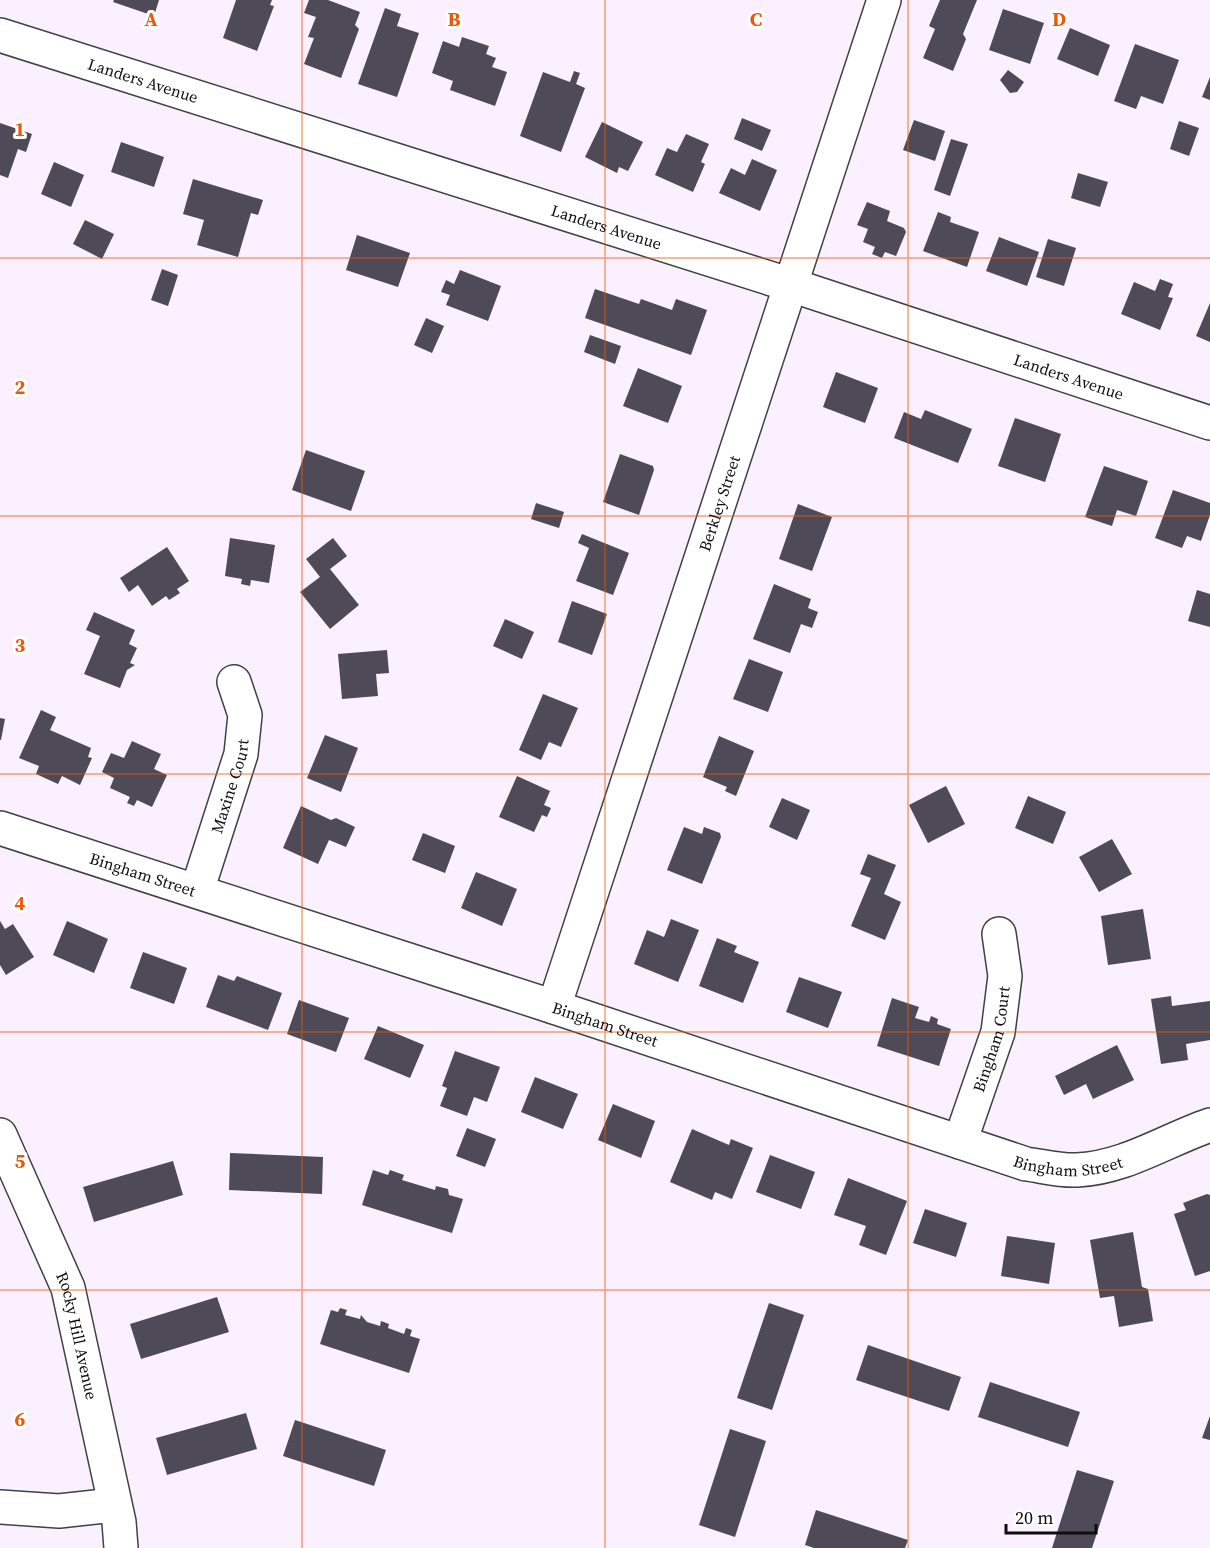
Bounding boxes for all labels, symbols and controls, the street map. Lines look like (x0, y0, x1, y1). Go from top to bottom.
text: A (144, 5, 158, 33)
text: B (447, 5, 461, 33)
text: C (750, 5, 762, 33)
text: D (1052, 5, 1066, 33)
street label: Landers Avenue (85, 52, 201, 108)
text: 1 (15, 115, 25, 143)
street label: Landers Avenue (549, 199, 664, 254)
street label: Landers Avenue (1011, 348, 1127, 405)
text: 2 (15, 373, 26, 401)
street label: Berkley Street (693, 452, 745, 554)
text: 3 (15, 631, 26, 659)
street label: Maxine Court (205, 737, 254, 836)
street label: Bingham Street (87, 847, 199, 902)
text: 4 (15, 889, 26, 917)
street label: Bingham Court (967, 984, 1015, 1095)
street label: Bingham Street (549, 996, 661, 1052)
text: 5 (15, 1147, 26, 1175)
street label: Bingham Street (1011, 1150, 1126, 1181)
street label: Rocky Hill Avenue (51, 1268, 103, 1402)
text: 6 (15, 1405, 26, 1433)
scale bar (1006, 1497, 1096, 1535)
text: 20 m (1015, 1505, 1053, 1530)

